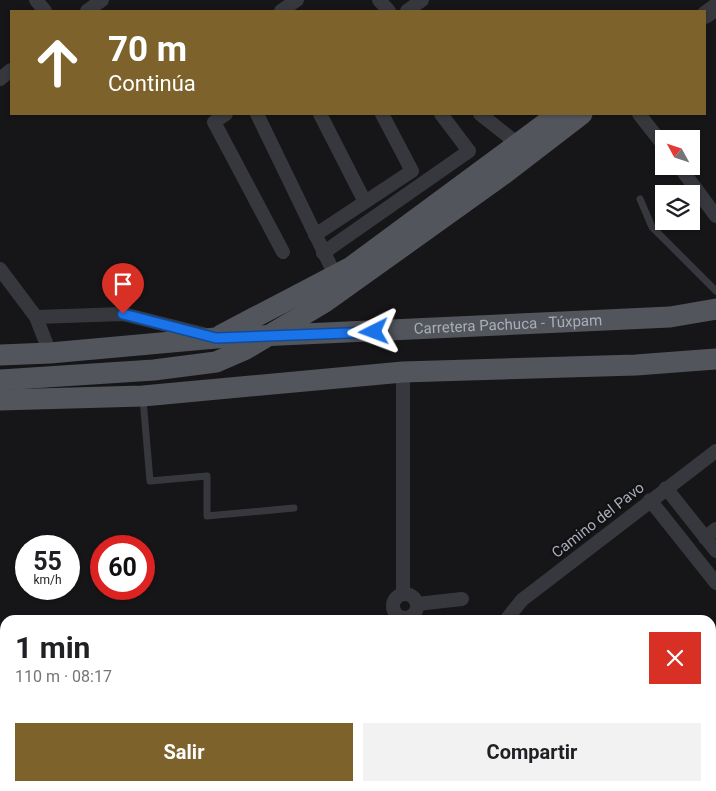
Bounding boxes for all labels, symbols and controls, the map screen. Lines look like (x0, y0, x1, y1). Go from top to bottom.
text: 70 m (108, 29, 187, 70)
icon: ahead (25, 30, 90, 95)
text: Continúa (108, 71, 196, 96)
north arrow (655, 130, 700, 175)
map controls (655, 130, 700, 230)
button: layers (655, 185, 700, 230)
pin (102, 263, 144, 314)
icon: arrive (109, 270, 137, 298)
position arrow (347, 305, 399, 357)
street label: Carretera Pachuca - Túxpam (413, 311, 603, 338)
street label: Camino del Pavo (548, 478, 648, 562)
speed limit sign: 60 (90, 535, 155, 600)
text: 55 (33, 547, 62, 576)
text: km/h (33, 573, 62, 587)
text: 1 min (15, 630, 90, 665)
button: close (649, 632, 701, 684)
text: 110 m · 08:17 (15, 667, 112, 686)
button: Salir (15, 723, 353, 781)
button: Compartir (363, 723, 701, 781)

